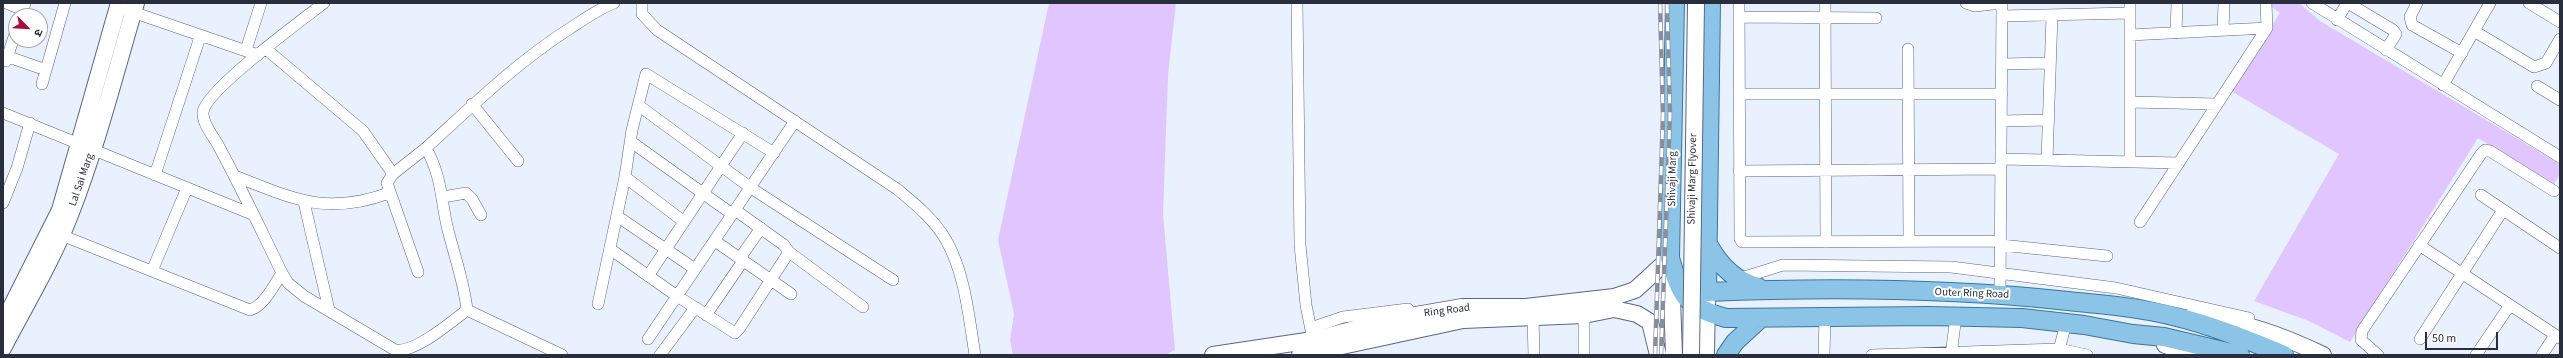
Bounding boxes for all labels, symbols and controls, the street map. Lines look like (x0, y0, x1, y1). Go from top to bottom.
north arrow (8, 8, 48, 48)
text: उ (30, 27, 47, 39)
street label: Shivaji Marg Flyover (1686, 133, 1700, 225)
street label: Shivaji Marg (1666, 151, 1680, 207)
street label: Lal Sai Marg (67, 152, 97, 208)
street label: Outer Ring Road (1934, 286, 2010, 302)
street label: Ring Road (1423, 302, 1471, 320)
scale bar (2427, 324, 2500, 350)
text: 50 m (2432, 330, 2456, 347)

